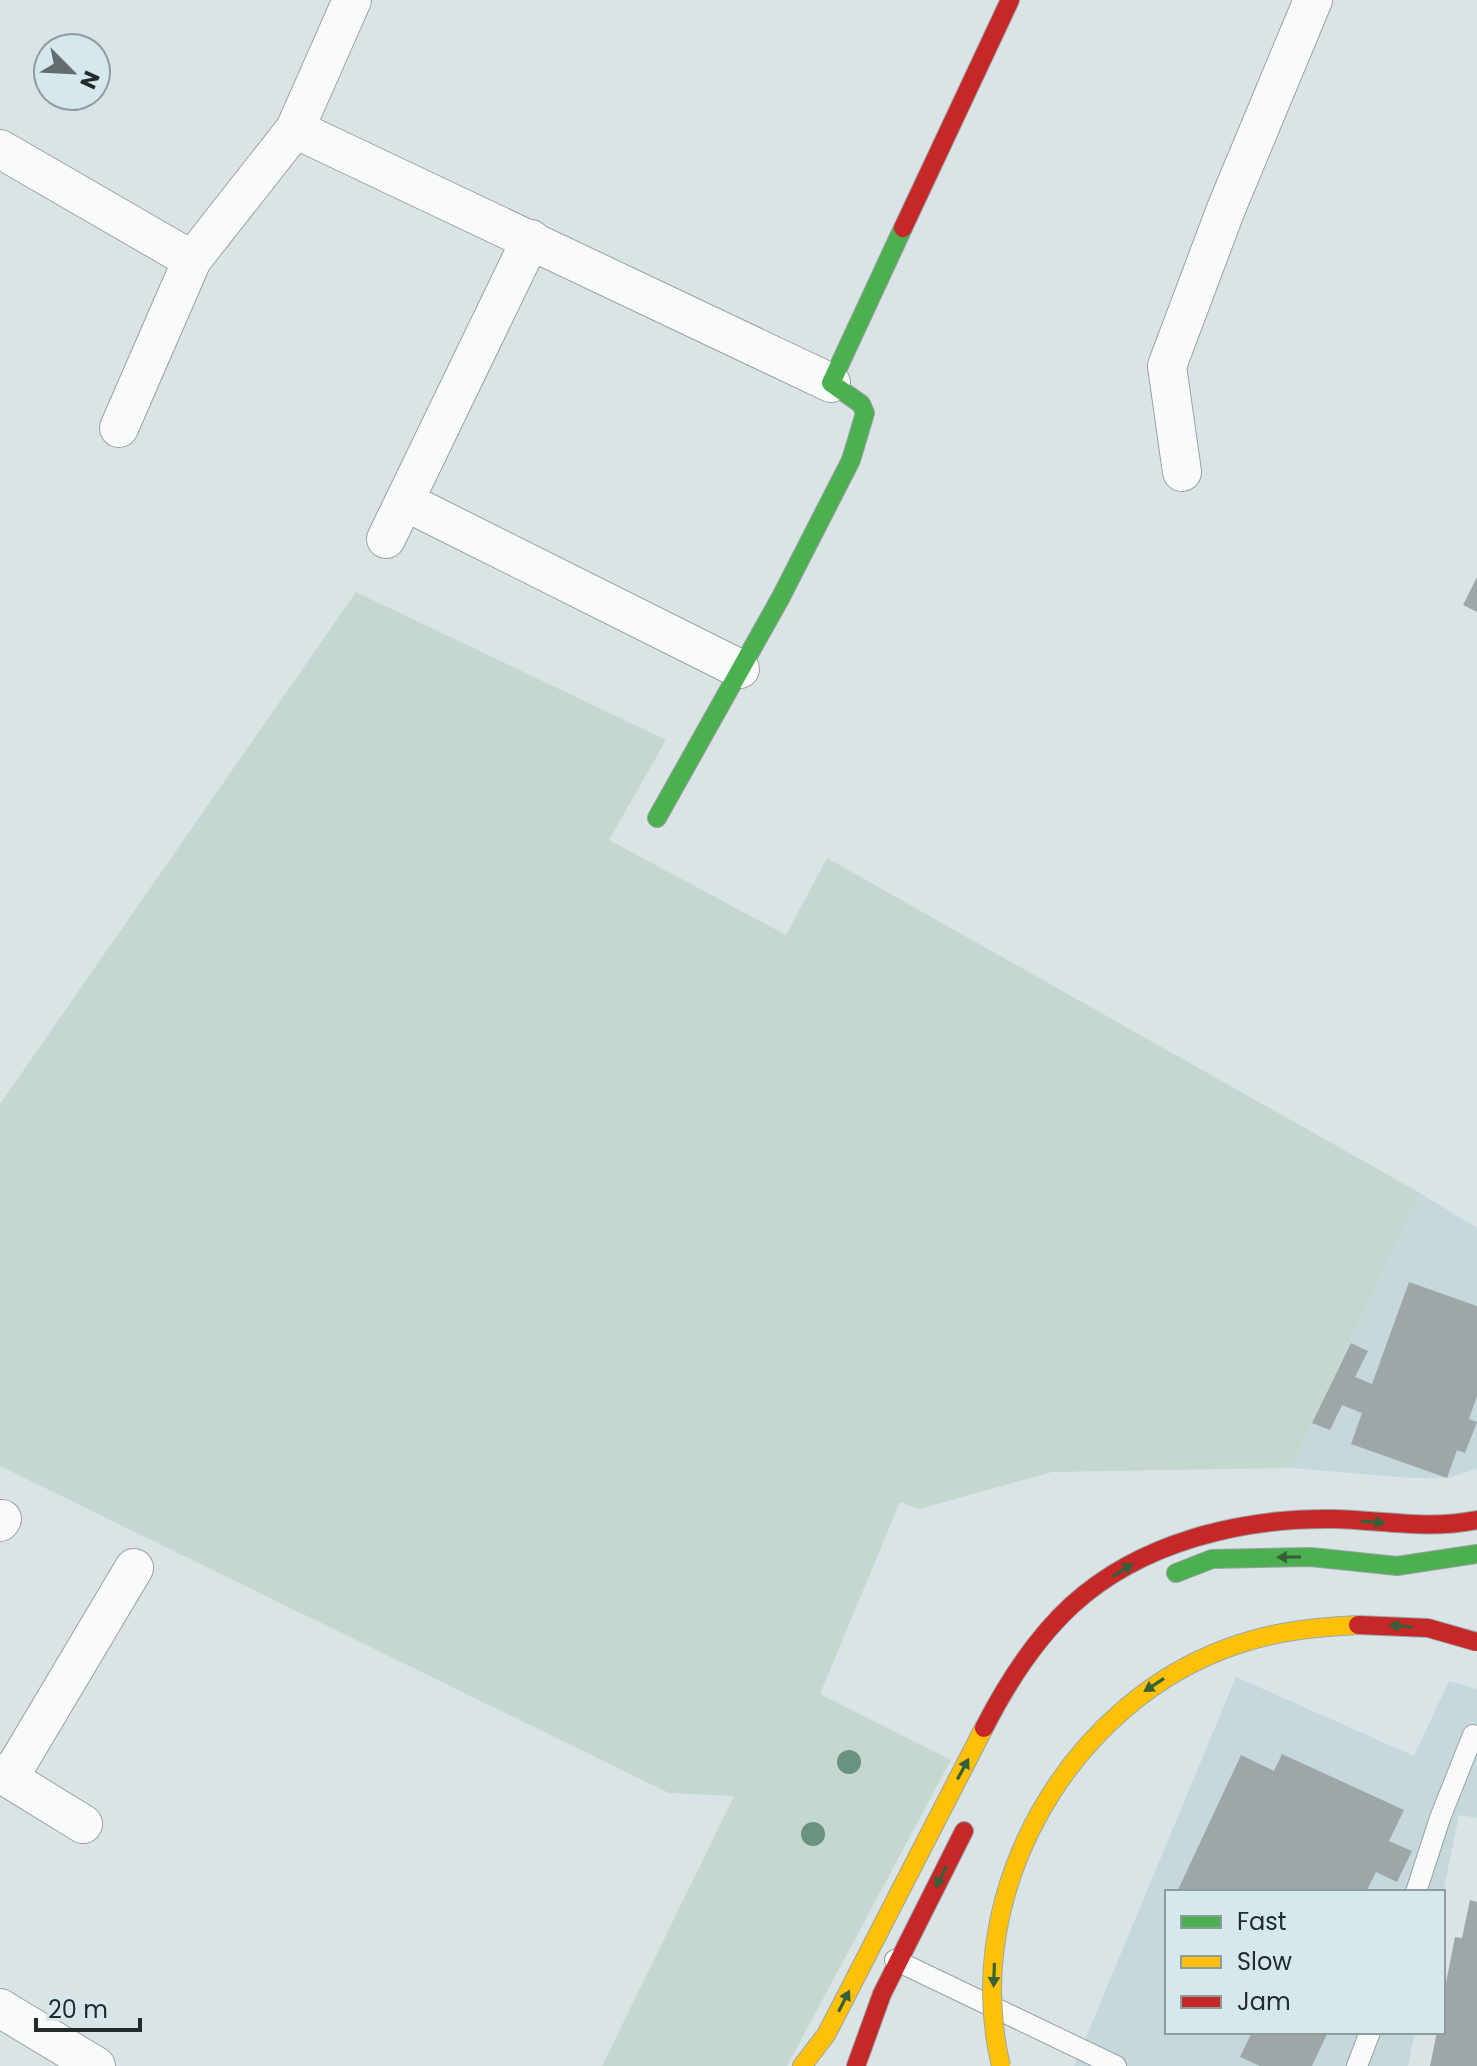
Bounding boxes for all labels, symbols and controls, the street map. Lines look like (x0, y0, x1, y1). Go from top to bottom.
north arrow (32, 32, 112, 112)
text: N (72, 66, 107, 94)
one-way arrow (1361, 1516, 1386, 1529)
one-way arrow (1276, 1551, 1301, 1564)
one-way arrow (1112, 1564, 1134, 1578)
one-way arrow (1388, 1619, 1413, 1632)
one-way arrow (1143, 1678, 1165, 1692)
one-way arrow (956, 1758, 969, 1781)
one-way arrow (934, 1865, 948, 1889)
legend (1165, 1890, 1445, 2034)
text: Fast (1237, 1905, 1287, 1938)
text: Slow (1237, 1945, 1292, 1978)
one-way arrow (987, 1963, 1000, 1988)
scale bar (36, 1982, 140, 2032)
text: Jam (1237, 1985, 1291, 2018)
one-way arrow (837, 1989, 851, 2012)
text: 20 m (48, 1993, 108, 2026)

